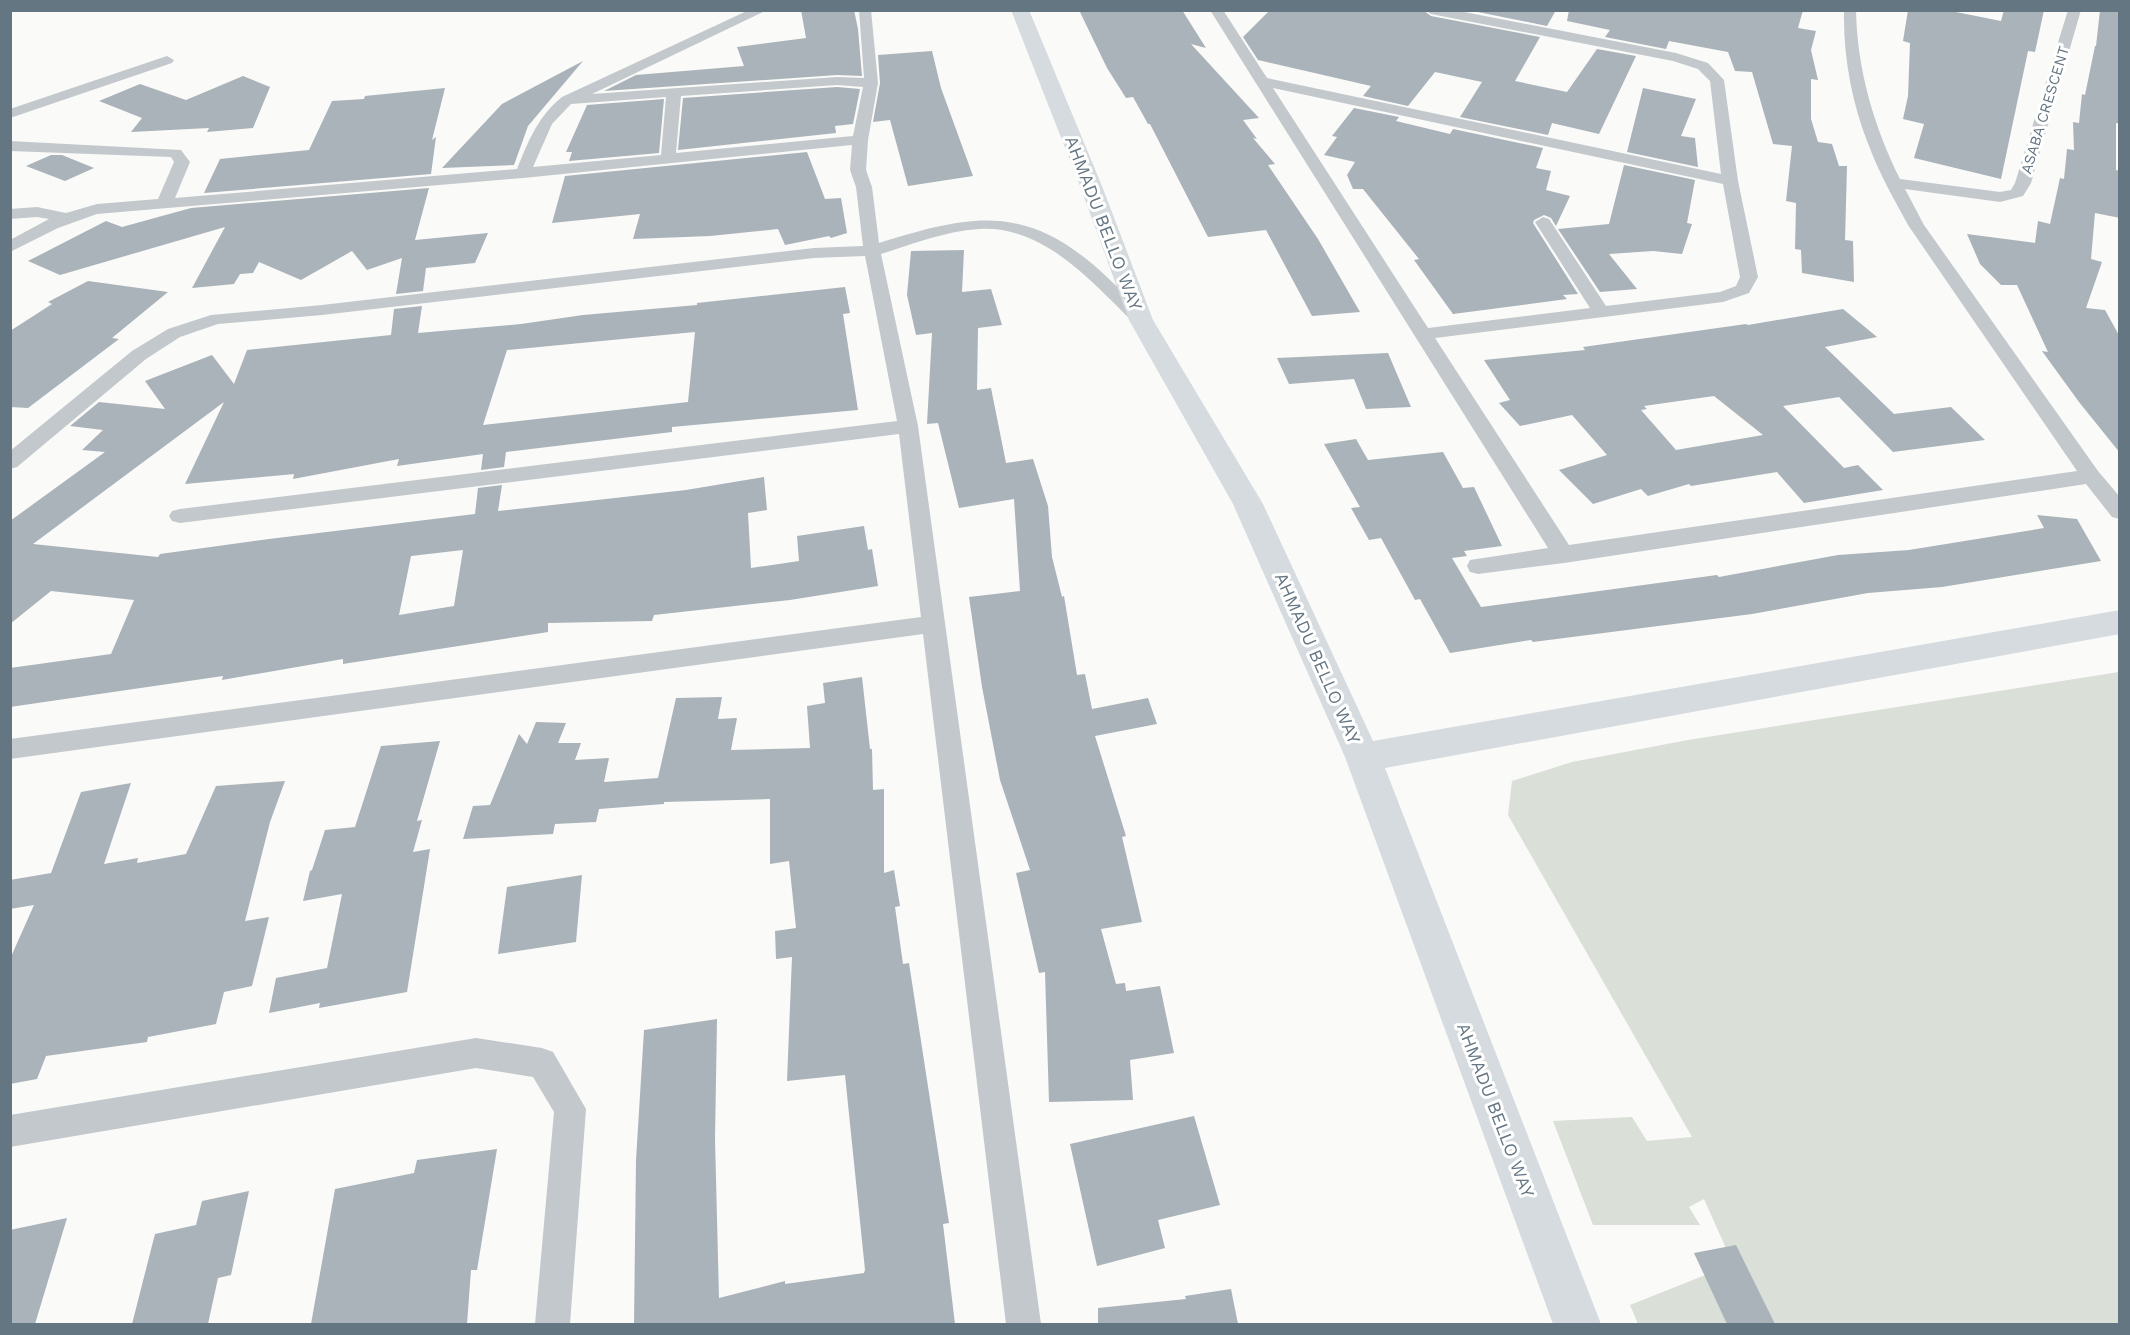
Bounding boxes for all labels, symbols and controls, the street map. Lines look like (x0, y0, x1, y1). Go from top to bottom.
street label: ASABA CRESCENT (2017, 44, 2073, 176)
street label: AHMADU BELLO WAY (1061, 133, 1147, 314)
street label: AHMADU BELLO WAY (1271, 569, 1366, 748)
street label: AHMADU BELLO WAY (1453, 1020, 1539, 1201)

